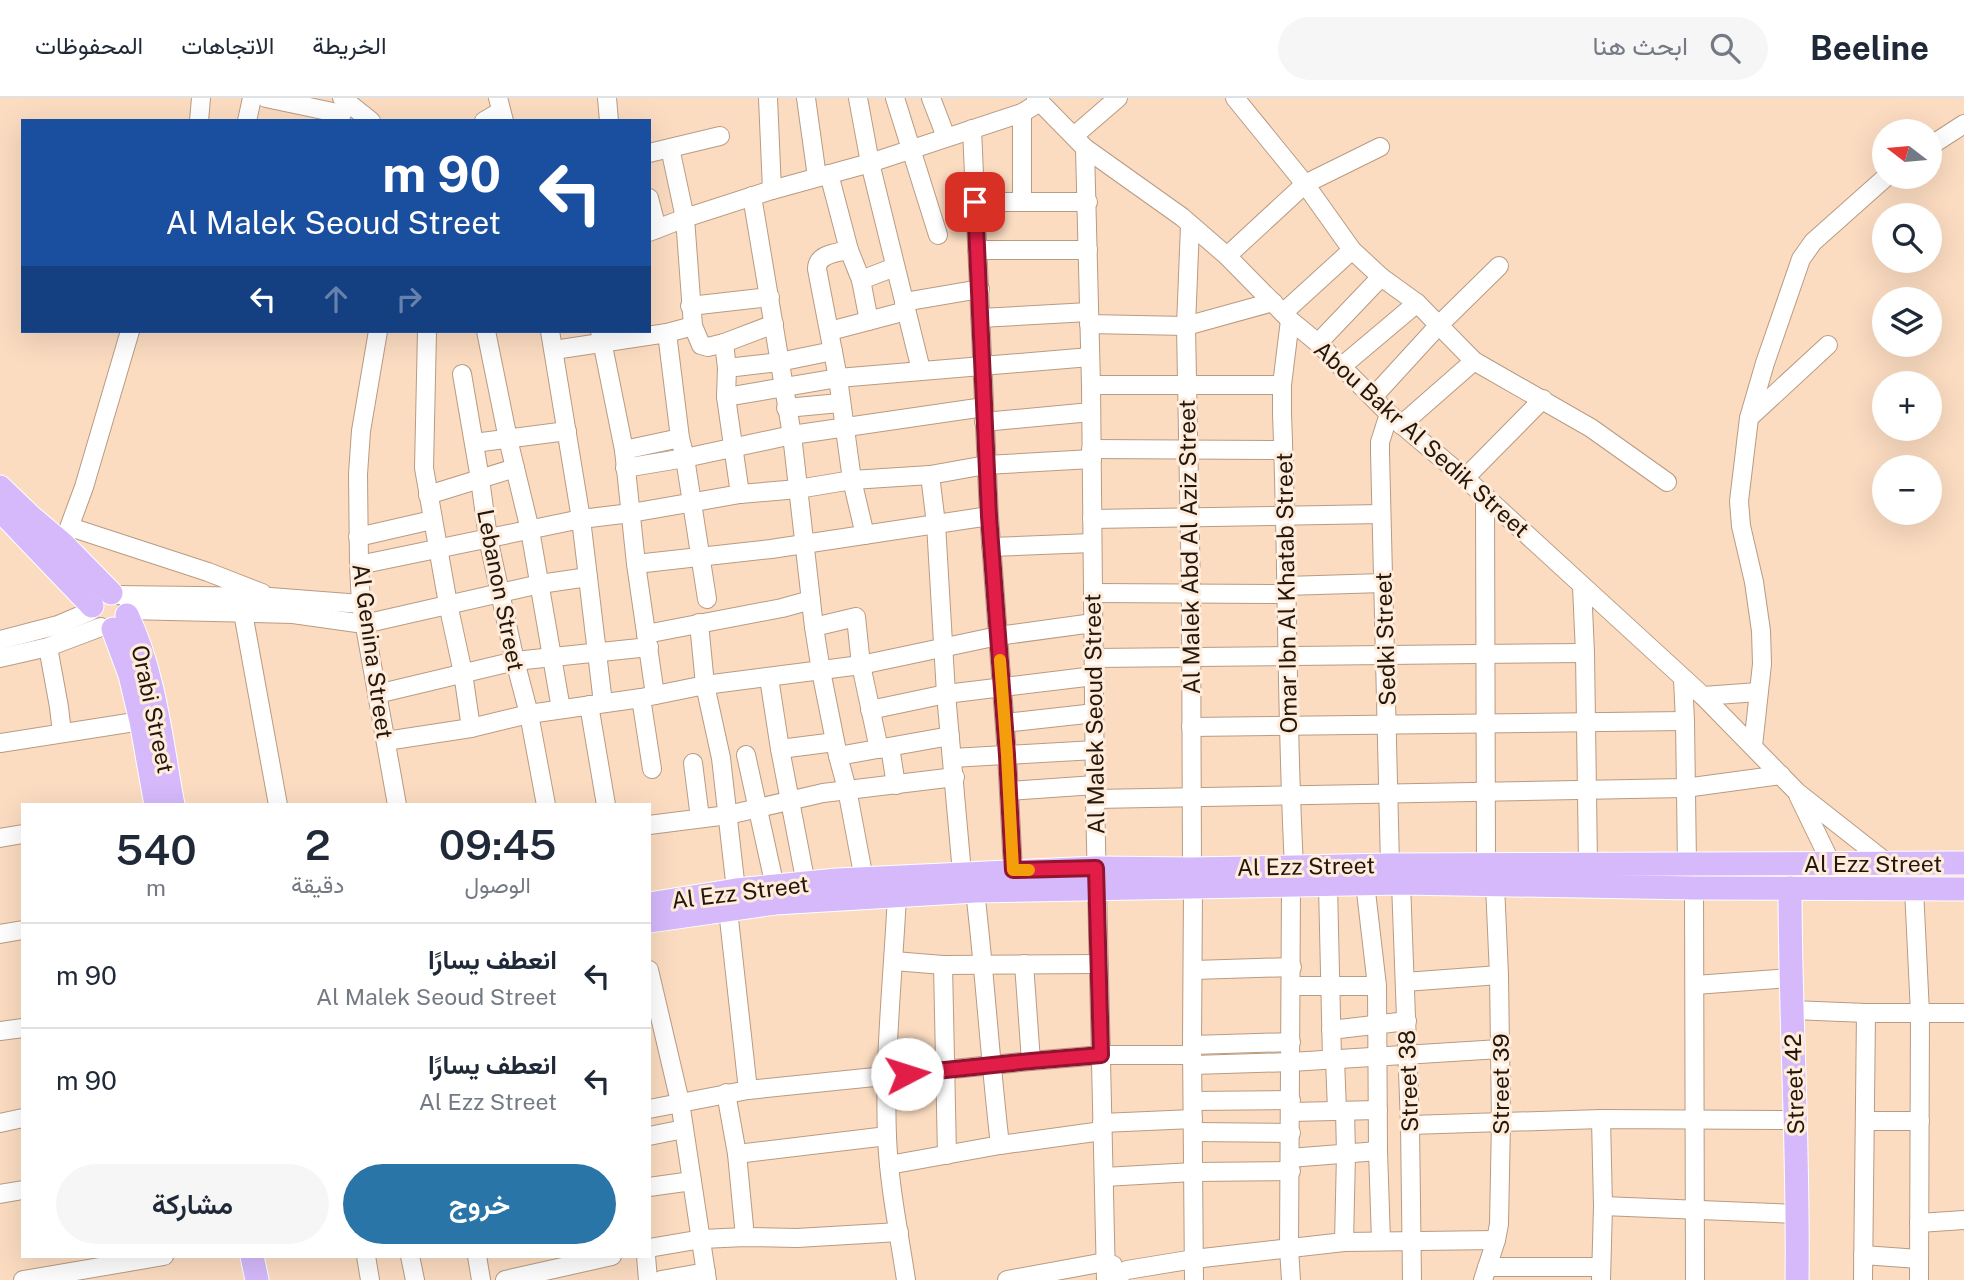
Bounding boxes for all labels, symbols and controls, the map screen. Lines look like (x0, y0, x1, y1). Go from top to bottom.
search box (1278, 17, 1768, 80)
icon: search (1706, 29, 1744, 67)
text: Beeline (1810, 29, 1929, 67)
text: ابحث هنا (1592, 30, 1688, 61)
text: المحفوظات (35, 31, 143, 59)
text: الاتجاهات (181, 31, 274, 59)
text: الخريطة (312, 31, 387, 59)
north arrow (1872, 119, 1942, 189)
map controls (1872, 119, 1942, 525)
text: 90 m (382, 145, 501, 203)
icon: left (525, 147, 616, 238)
pin (945, 172, 1005, 232)
icon: arrive (956, 183, 994, 221)
button: search (1872, 203, 1942, 273)
text: Al Malek Seoud Street (166, 204, 501, 241)
icon: left (244, 280, 282, 318)
icon: ahead (317, 280, 355, 318)
icon: right (390, 280, 428, 318)
button: layers (1872, 287, 1942, 357)
street label: Abou Bakr Al Sedik Street (1309, 335, 1535, 543)
button: + (1872, 371, 1942, 441)
street label: Al Malek Abd Al Aziz Street (1173, 399, 1205, 695)
street label: Omar Ibn Al Khatab Street (1270, 452, 1302, 734)
button: − (1872, 455, 1942, 525)
street label: Lebanon Street (472, 507, 530, 673)
street label: Al Genina Street (347, 562, 399, 740)
street label: Sedki Street (1369, 572, 1401, 706)
street label: Al Malek Seoud Street (1078, 593, 1110, 835)
street label: Orabi Street (126, 643, 180, 775)
text: 2 (305, 820, 331, 869)
text: 09:45 (439, 820, 557, 869)
text: 540 (115, 825, 197, 874)
street label: Al Ezz Street (1804, 850, 1942, 877)
street label: Al Ezz Street (1237, 851, 1375, 881)
street label: Al Ezz Street (670, 870, 810, 914)
text: دقيقة (291, 871, 344, 898)
text: الوصول (464, 871, 531, 898)
text: m (146, 874, 166, 901)
text: انعطف يسارًا (428, 944, 557, 975)
icon: left (578, 957, 616, 995)
text: 90 m (56, 960, 117, 991)
text: Al Malek Seoud Street (316, 983, 557, 1010)
street label: Street 38 (1393, 1030, 1423, 1132)
street label: Street 39 (1487, 1033, 1514, 1135)
street label: Street 42 (1779, 1033, 1809, 1135)
position arrow (870, 1037, 944, 1111)
text: انعطف يسارًا (428, 1049, 557, 1080)
icon: left (578, 1062, 616, 1100)
text: 90 m (56, 1065, 117, 1096)
text: Al Ezz Street (419, 1088, 557, 1115)
button: مشاركة (56, 1164, 329, 1244)
button: خروج (343, 1164, 616, 1244)

